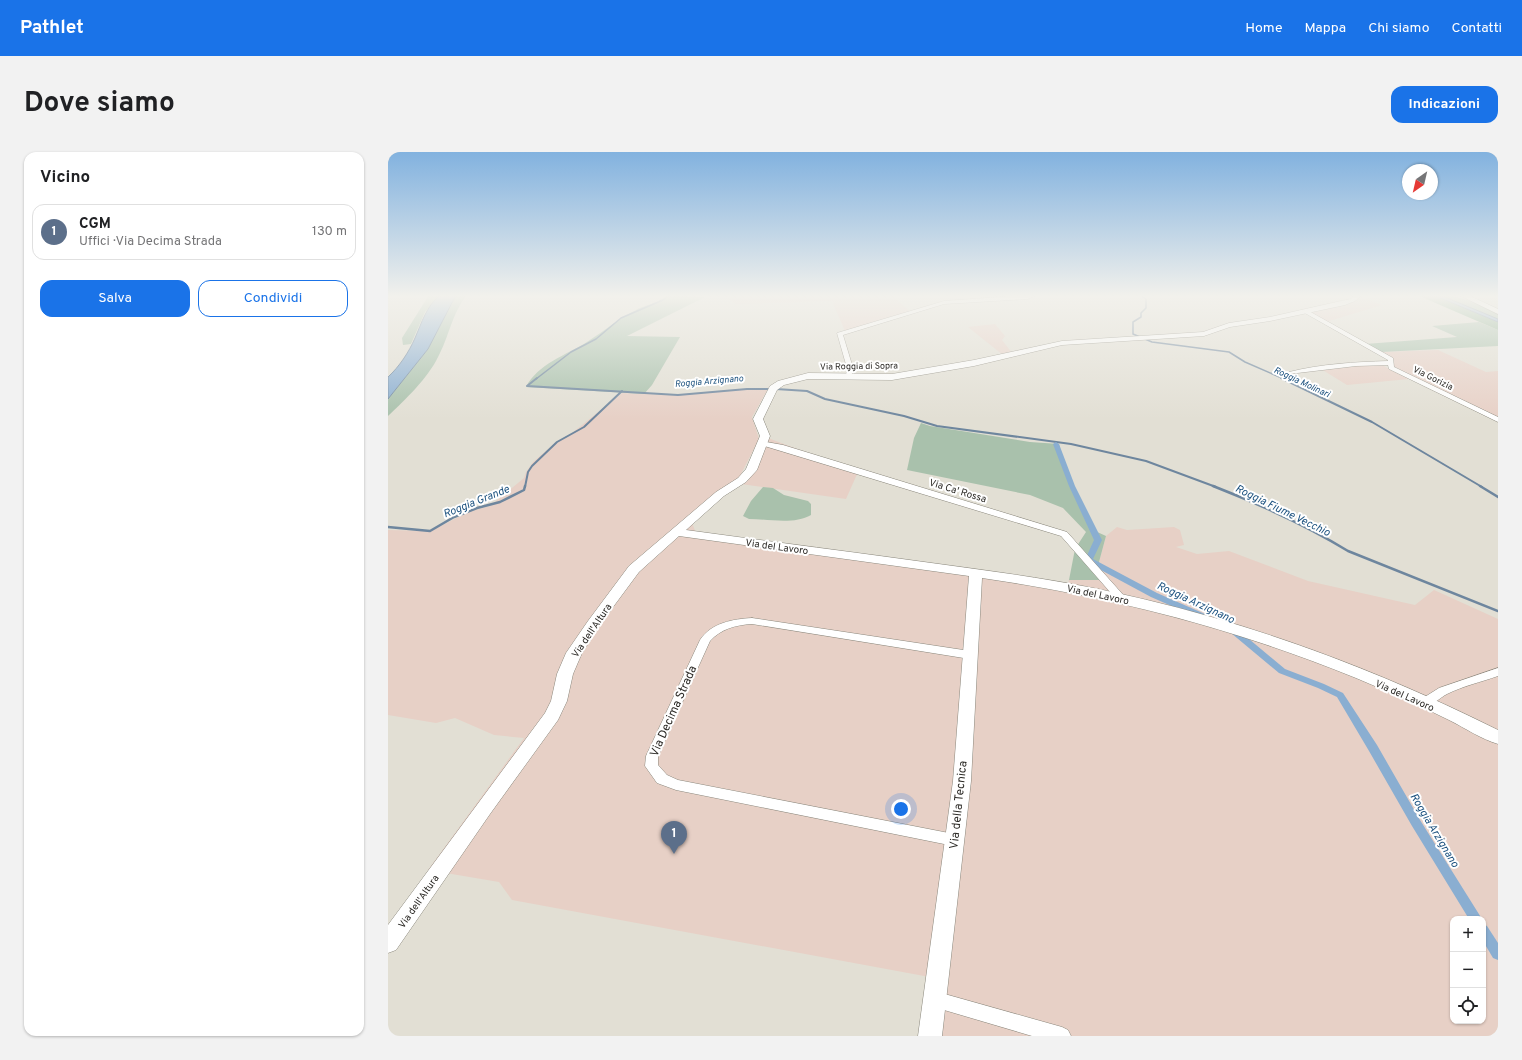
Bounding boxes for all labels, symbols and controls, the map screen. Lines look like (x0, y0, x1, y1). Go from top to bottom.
text: Pathlet (20, 16, 84, 40)
text: Home (1245, 20, 1282, 37)
text: Mappa (1304, 20, 1346, 37)
text: Chi siamo (1368, 20, 1430, 37)
text: Contatti (1452, 20, 1502, 37)
text: Dove siamo (24, 86, 175, 122)
button: Indicazioni (1391, 86, 1498, 123)
north arrow (1402, 164, 1438, 200)
text: Vicino (40, 167, 90, 189)
text: CGM (79, 215, 111, 234)
text: 1 (51, 224, 57, 240)
text: 130 m (312, 224, 347, 240)
text: Uffici · Via Decima Strada (79, 234, 222, 250)
button: Salva (40, 280, 190, 317)
button: Condividi (198, 280, 348, 317)
street label: Via Roggia di Sopra (820, 360, 898, 373)
street label: Via Gorizia (1411, 364, 1455, 393)
water label: Roggia Molinari (1272, 365, 1332, 401)
water label: Roggia Arzignano (674, 373, 744, 390)
street label: Via Ca' Rossa (927, 477, 988, 506)
water label: Roggia Grande (441, 482, 512, 522)
water label: Roggia Fiume Vecchio (1233, 482, 1332, 540)
street label: Via del Lavoro (745, 537, 809, 558)
water label: Roggia Arzignano (1155, 579, 1237, 627)
street label: Via del Lavoro (1065, 583, 1130, 608)
street label: Via dell'Altura (569, 601, 615, 660)
street label: Via Decima Strada (647, 663, 701, 760)
street label: Via del Lavoro (1373, 678, 1436, 715)
street label: Via della Tecnica (946, 760, 972, 850)
water label: Roggia Arzignano (1407, 791, 1462, 870)
your location (891, 799, 911, 819)
pin: 1 (661, 821, 687, 854)
street label: Via dell'Altura (396, 872, 443, 931)
map controls (1450, 916, 1486, 1024)
button: + (1450, 916, 1486, 952)
button: − (1450, 952, 1486, 988)
button: locate (1450, 988, 1486, 1024)

